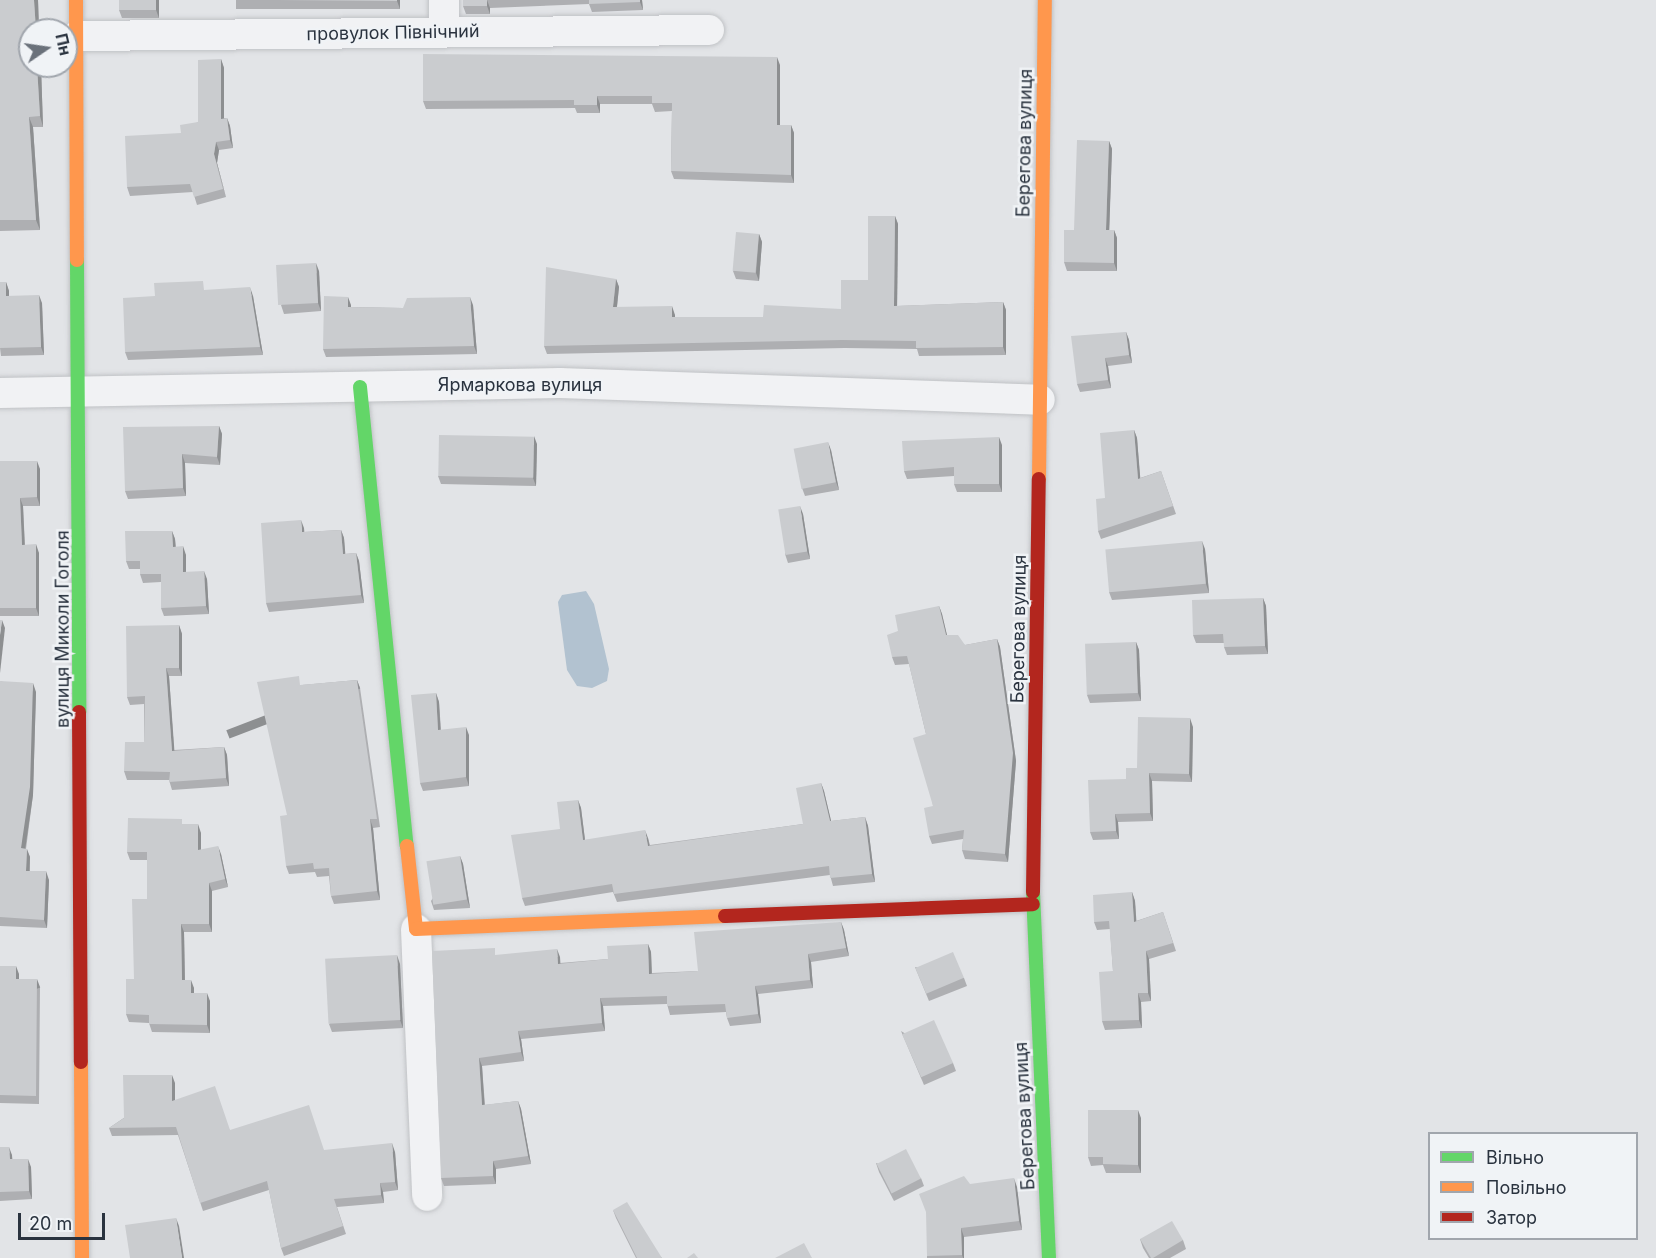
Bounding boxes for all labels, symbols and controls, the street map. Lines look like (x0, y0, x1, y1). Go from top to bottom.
north arrow (18, 18, 78, 78)
street label: провулок Північний (306, 21, 480, 45)
text: Пн (51, 31, 76, 57)
street label: Берегова вулиця (1013, 69, 1037, 217)
street label: Ярмаркова вулиця (438, 374, 602, 396)
street label: вулиця Миколи Гоголя (52, 530, 74, 728)
street label: Берегова вулиця (1007, 555, 1031, 703)
street label: Берегова вулиця (1010, 1041, 1040, 1191)
legend (1428, 1132, 1638, 1240)
text: Вільно (1486, 1147, 1544, 1168)
text: Повільно (1486, 1177, 1567, 1198)
scale bar (21, 1201, 108, 1239)
text: Затор (1486, 1207, 1537, 1228)
text: 20 m (29, 1213, 72, 1234)

